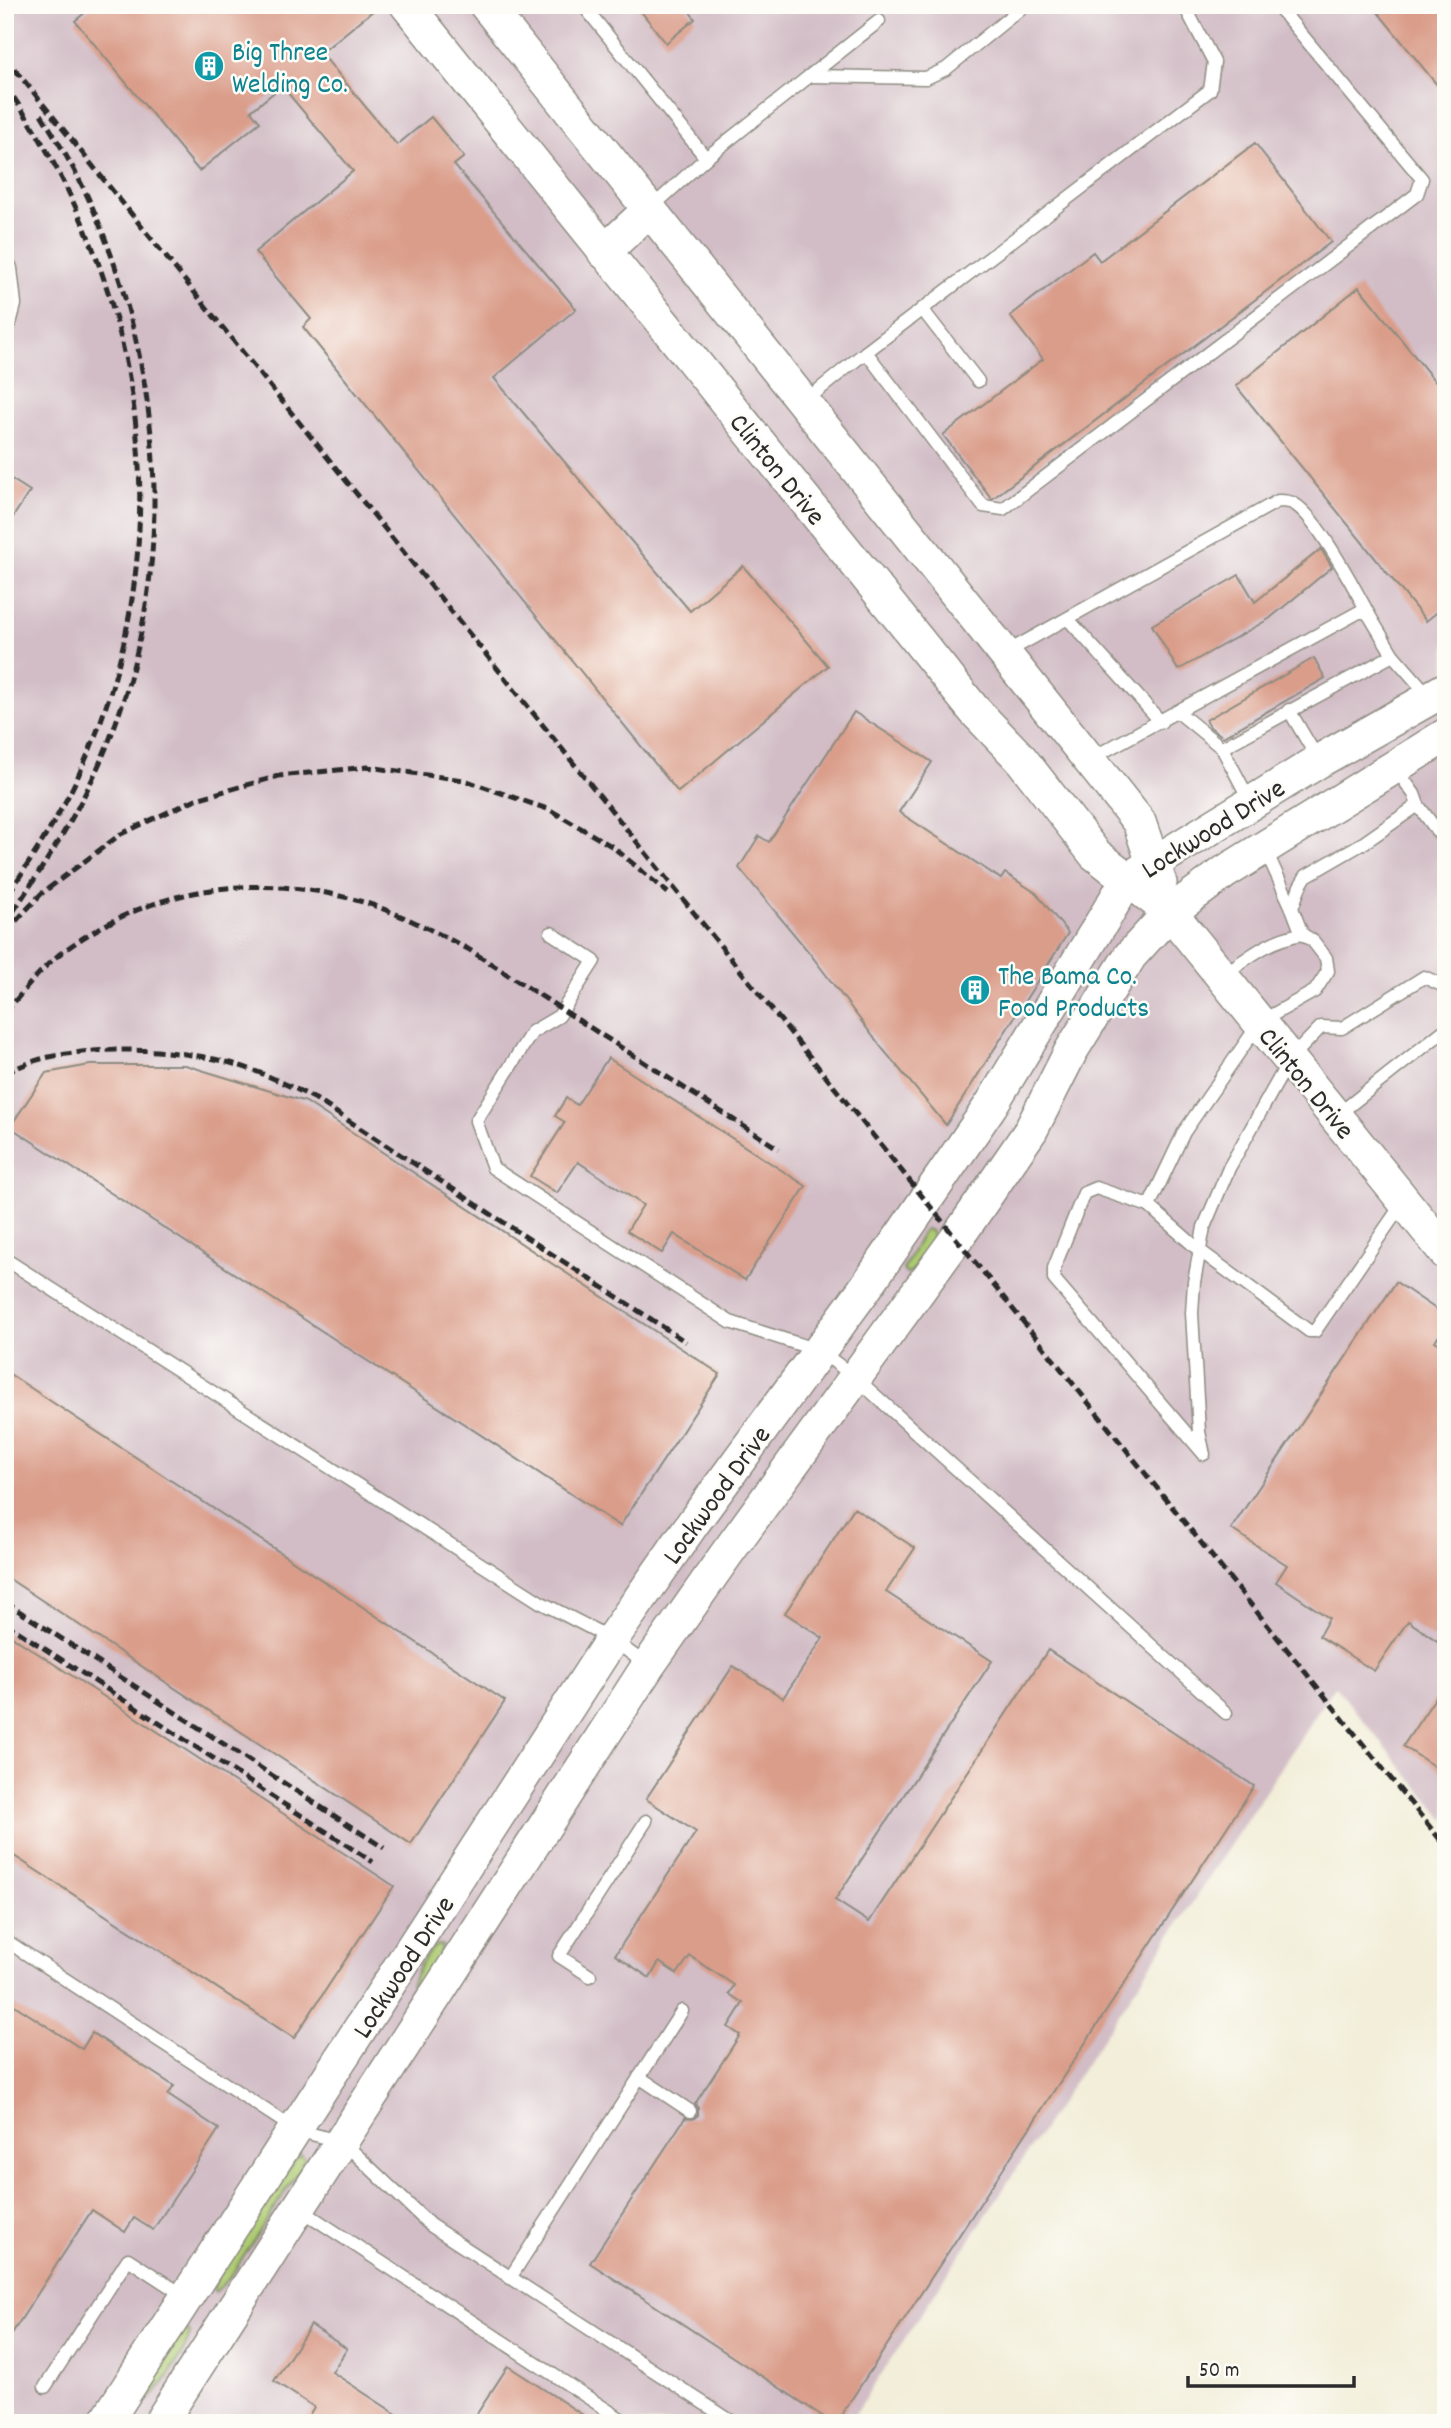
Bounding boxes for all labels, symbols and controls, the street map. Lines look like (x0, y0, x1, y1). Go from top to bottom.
place label: Big Three Welding Co. (232, 35, 348, 107)
building icon: Big Three Welding Co. (192, 49, 226, 83)
street label: Clinton Drive (717, 406, 833, 536)
street label: Lockwood Drive (1135, 771, 1294, 891)
place label: The Bama Co. Food Products (998, 959, 1149, 1031)
building icon: The Bama Co. Food Products (958, 973, 992, 1007)
street label: Clinton Drive (1246, 1020, 1362, 1150)
street label: Lockwood Drive (655, 1419, 783, 1575)
street label: Lockwood Drive (345, 1889, 467, 2048)
scale bar (1188, 2344, 1355, 2388)
text: 50 m (1199, 2357, 1239, 2387)

